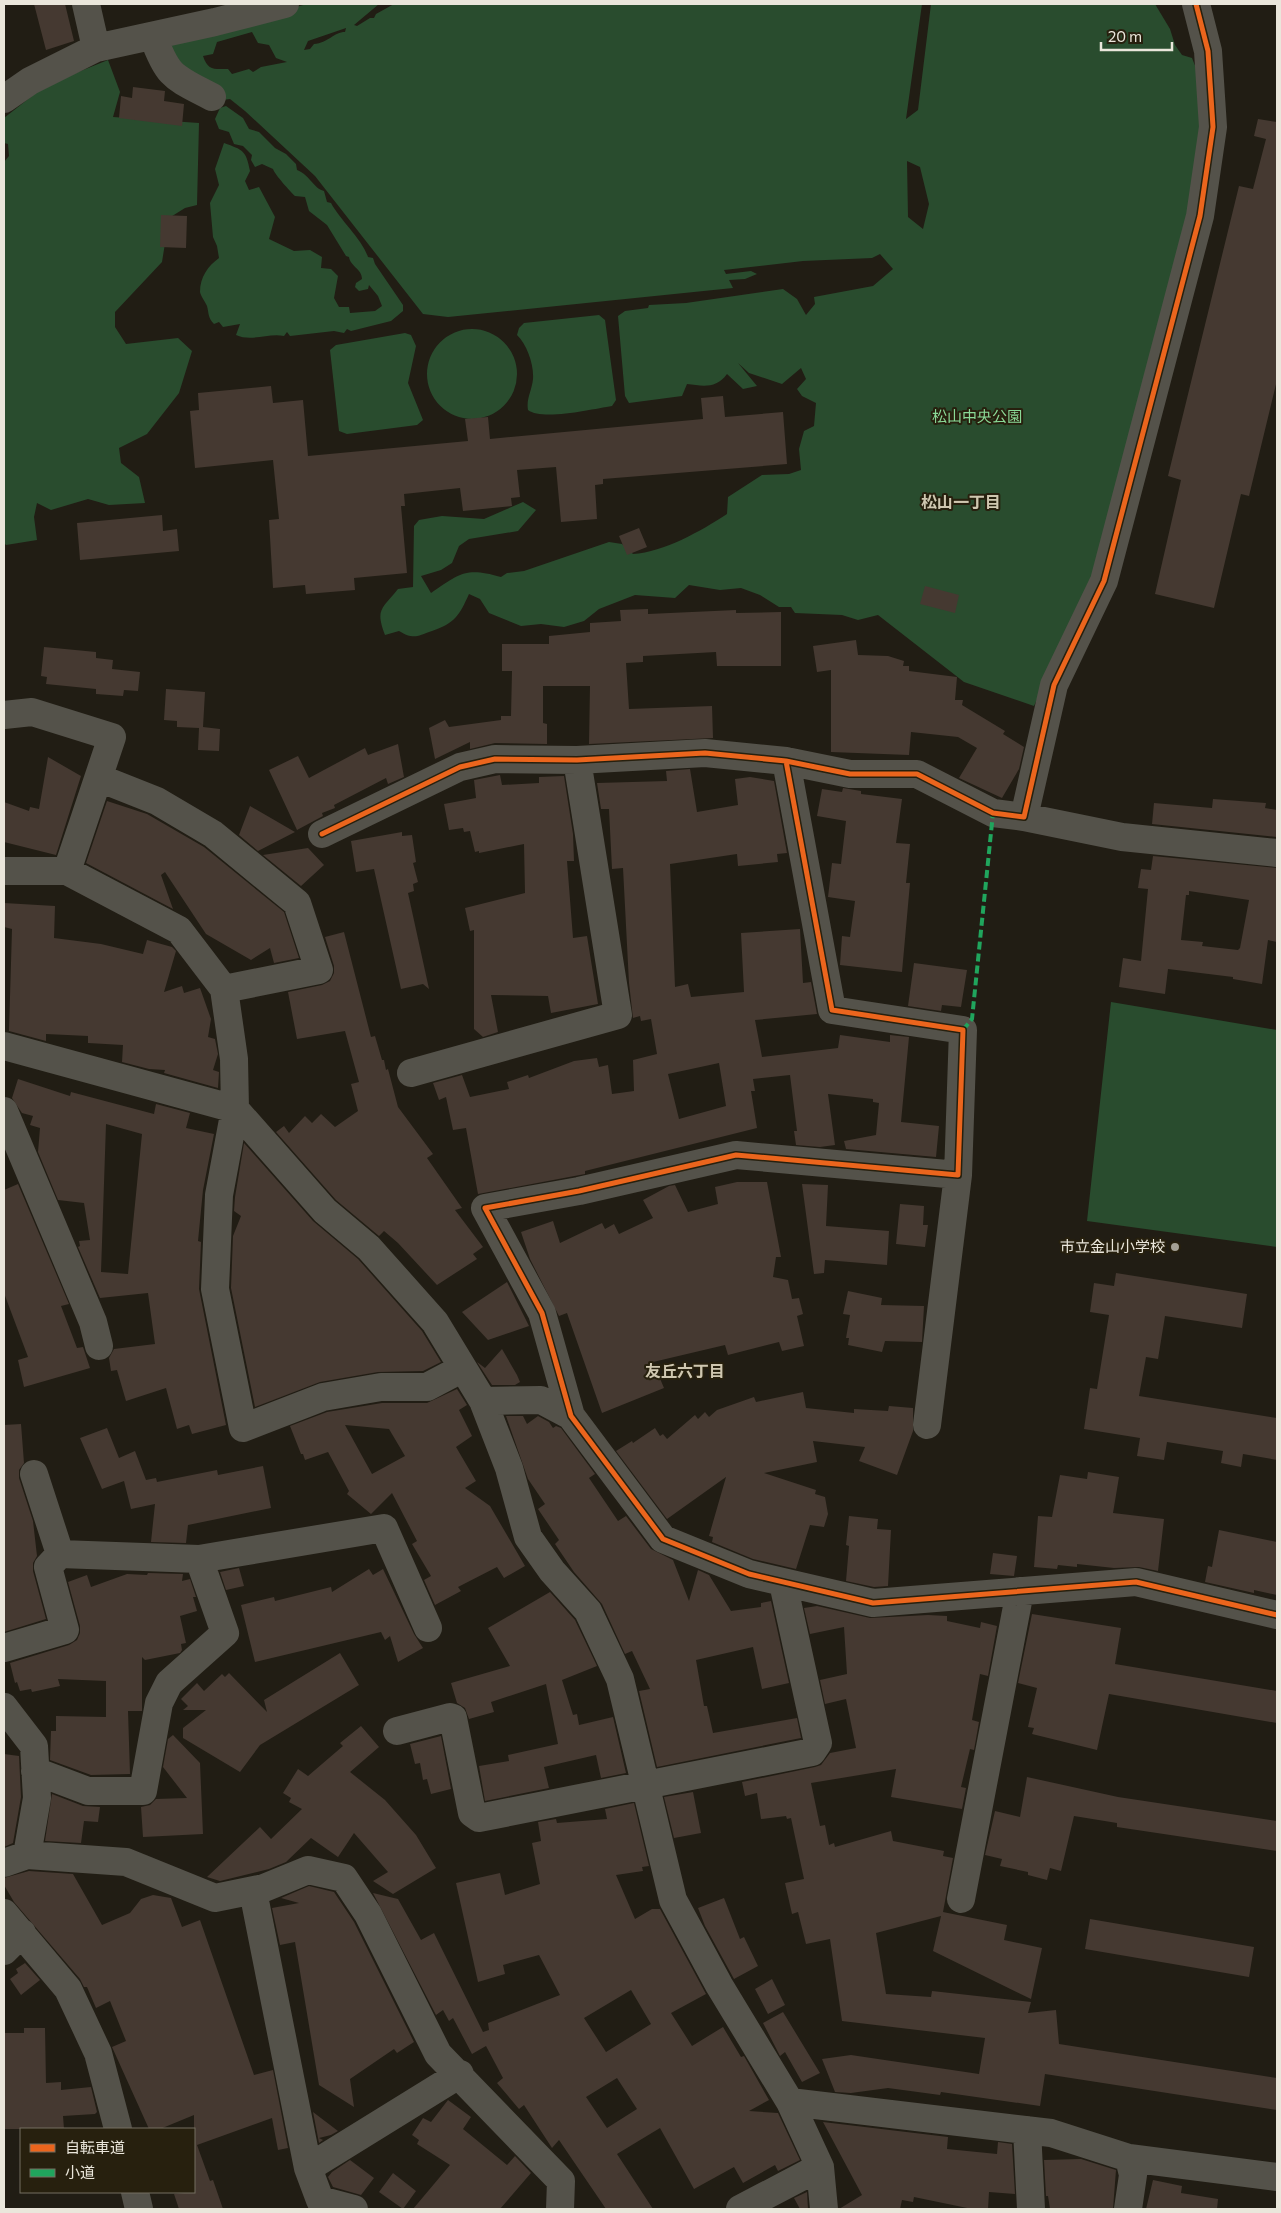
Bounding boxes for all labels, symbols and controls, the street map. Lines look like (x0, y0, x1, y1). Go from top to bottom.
scale bar (1101, 20, 1172, 52)
text: 20 m (1108, 27, 1142, 45)
park label: 松山中央公園 (932, 407, 1022, 425)
district label: 松山一丁目 (921, 492, 1001, 511)
place label: 市立金山小学校 (1060, 1237, 1165, 1255)
marker: 市立金山小学校 (1169, 1241, 1181, 1253)
district label: 友丘六丁目 (645, 1361, 725, 1380)
legend (20, 2128, 195, 2193)
text: 自転車道 (65, 2138, 125, 2156)
text: 小道 (65, 2163, 95, 2181)

